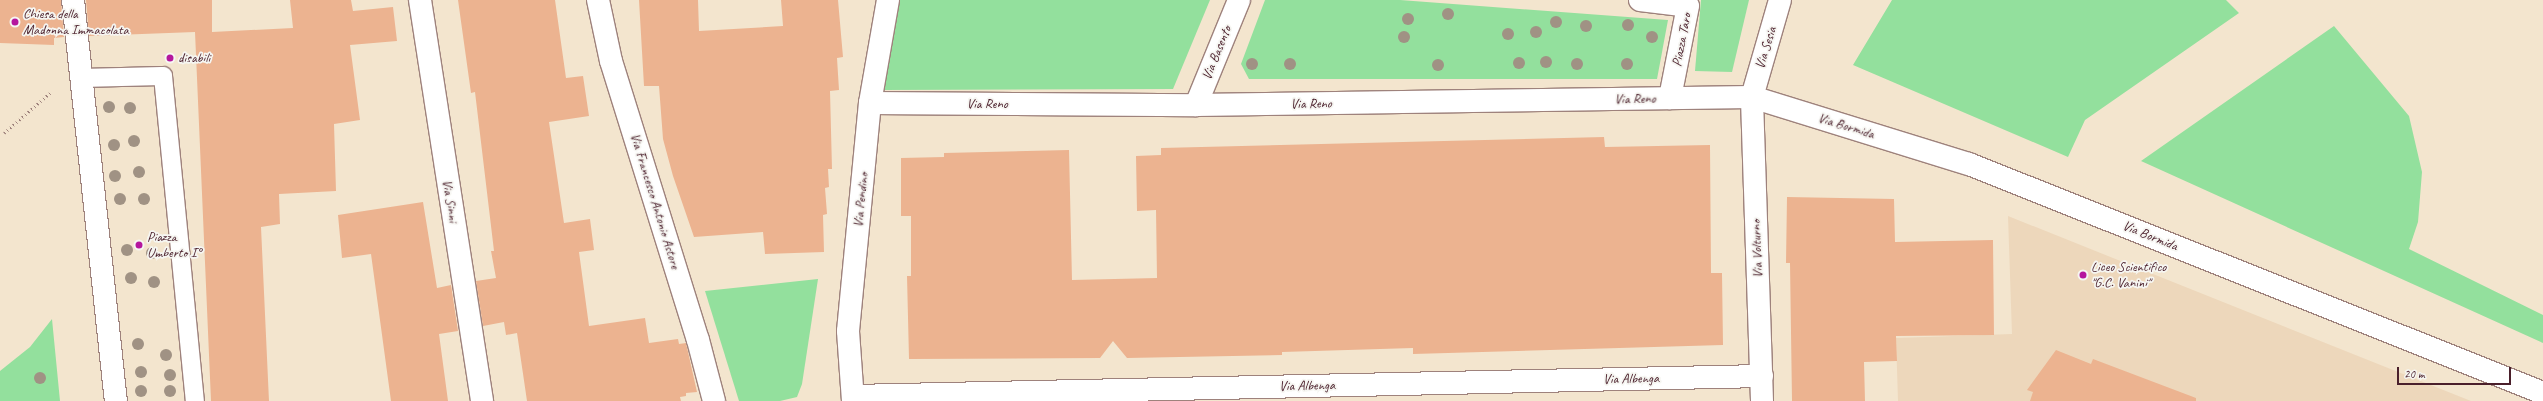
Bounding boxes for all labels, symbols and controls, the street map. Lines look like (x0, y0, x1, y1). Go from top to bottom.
place label: Chiesa della Madonna Immacolata (23, 6, 129, 38)
street label: Piazza Taro (1669, 12, 1695, 68)
marker: Chiesa della Madonna Immacolata (10, 17, 20, 27)
street label: Via Basento (1199, 23, 1235, 83)
street label: Via Sesia (1752, 25, 1780, 71)
place label: disabili (178, 50, 210, 66)
marker: disabili (165, 53, 175, 63)
street label: Via Reno (1614, 90, 1656, 108)
street label: Via Reno (1290, 95, 1332, 113)
street label: Via Reno (966, 96, 1008, 112)
street label: Via Bormida (1816, 109, 1876, 143)
street label: Via Francesco Antonio Astore (626, 131, 684, 271)
street label: Via Pendino (850, 172, 872, 228)
street label: Via Sinni (438, 178, 462, 224)
street label: Via Bormida (2120, 217, 2180, 255)
street label: Via Volturno (1748, 220, 1766, 278)
place label: Piazza Umberto I° (147, 229, 200, 262)
marker: Piazza Umberto I° (134, 240, 144, 250)
place label: Liceo Scientifico "G.C. Vanini" (2091, 259, 2166, 292)
marker: Liceo Scientifico "G.C. Vanini" (2078, 270, 2088, 280)
scale bar (2399, 359, 2513, 385)
text: 20 m (2404, 366, 2424, 382)
street label: Via Albenga (1603, 370, 1659, 388)
street label: Via Albenga (1279, 377, 1335, 395)

